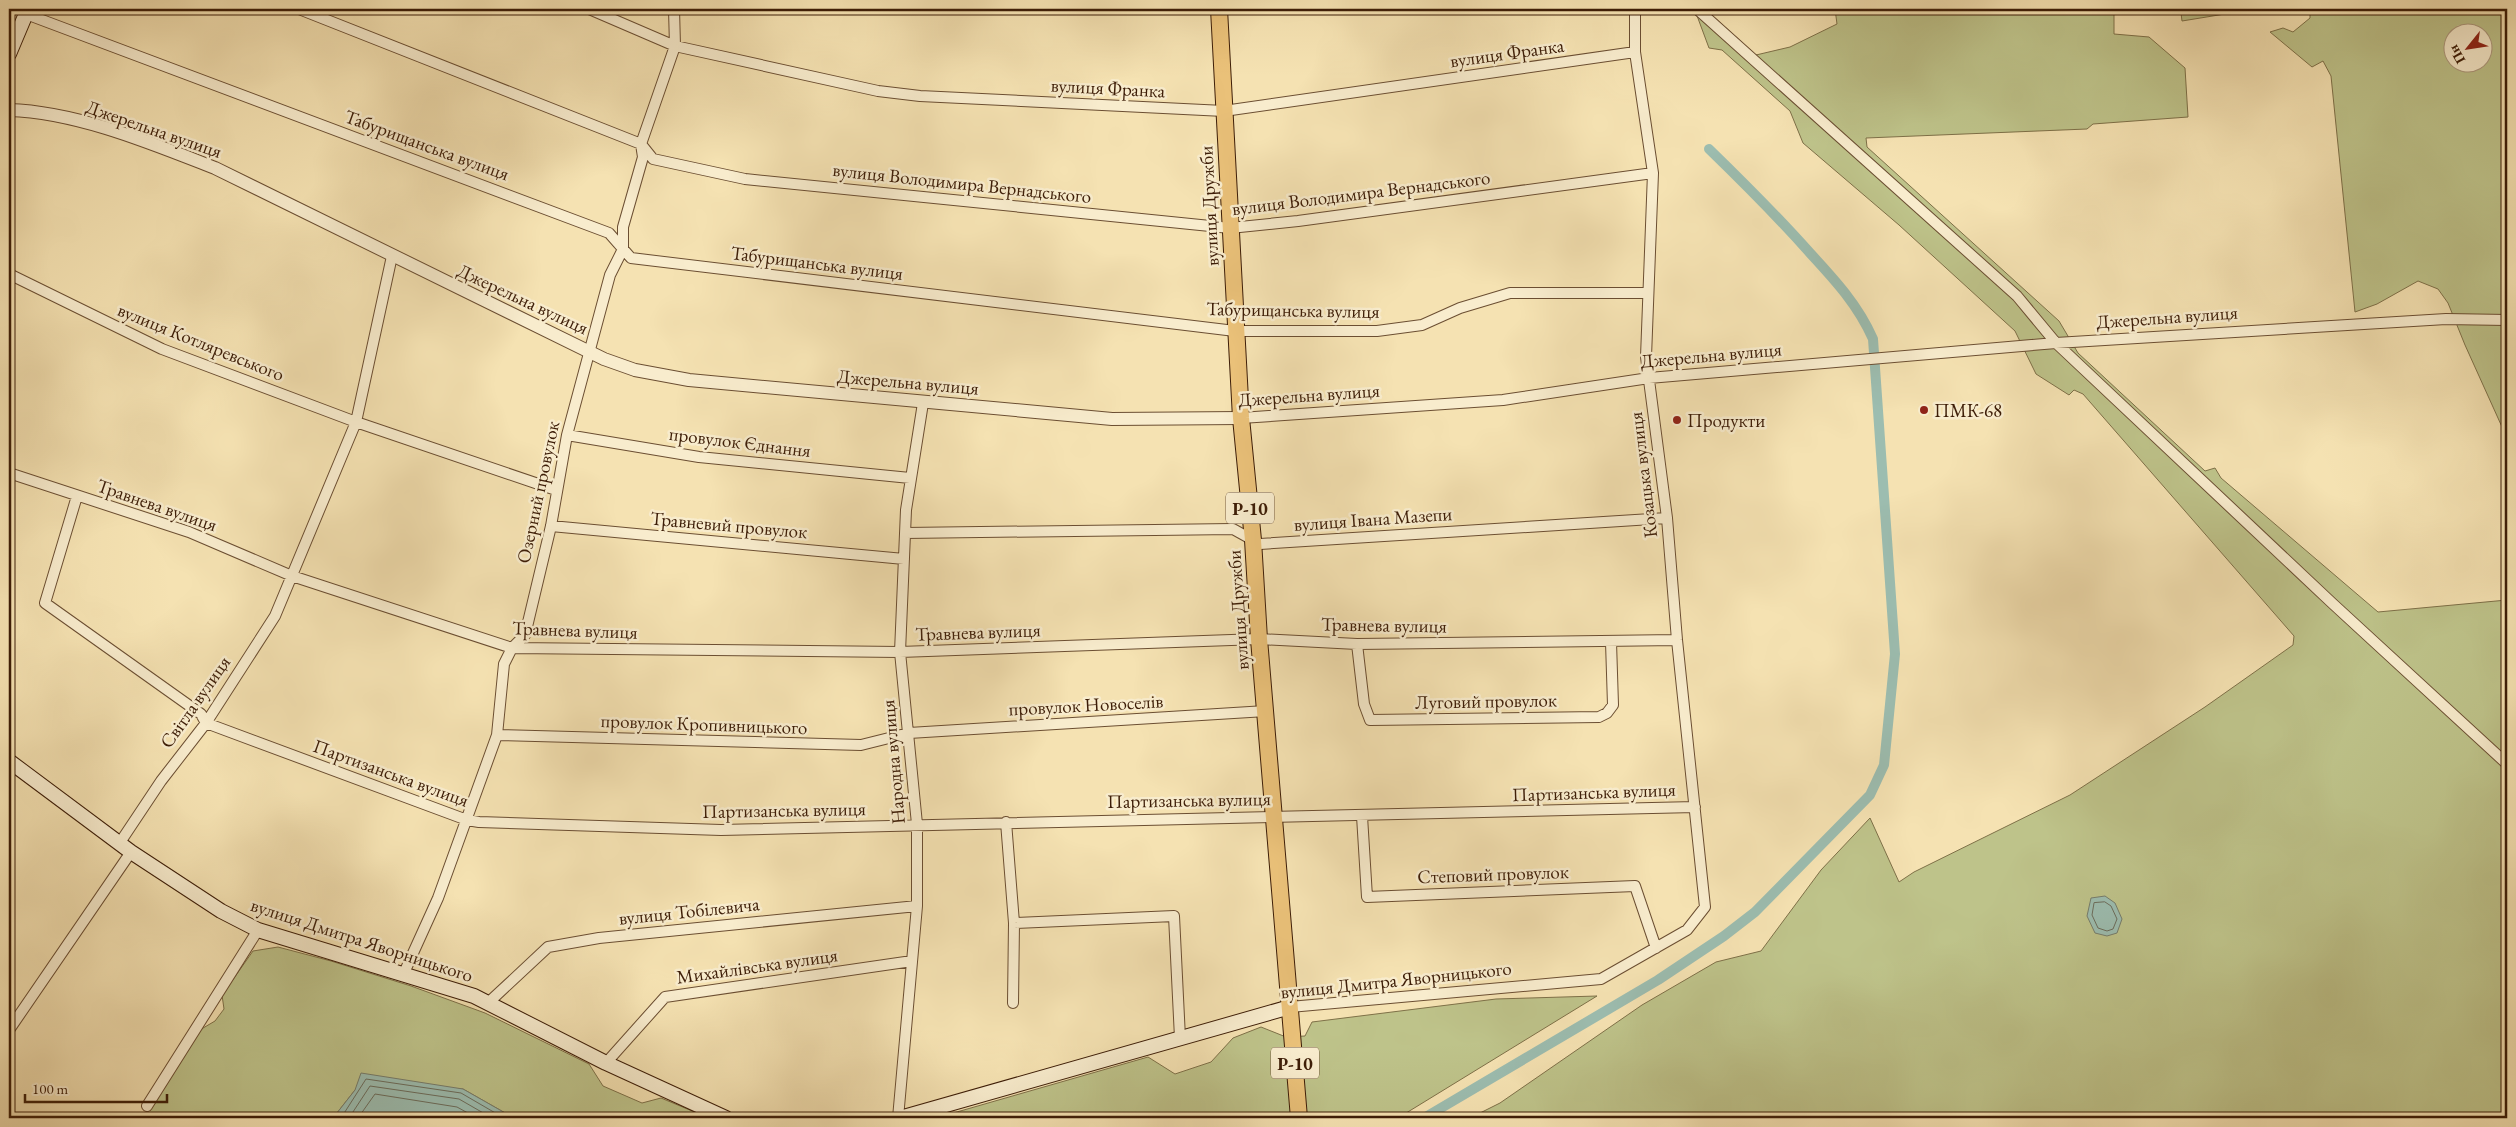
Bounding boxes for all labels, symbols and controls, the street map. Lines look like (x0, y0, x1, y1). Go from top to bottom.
north arrow (2444, 22, 2494, 72)
street label: вулиця Франка (1448, 33, 1566, 73)
text: Пн (2444, 42, 2469, 67)
street label: вулиця Франка (1050, 73, 1166, 104)
street label: Джерельна вулиця (83, 94, 226, 164)
street label: Табурищанська вулиця (341, 104, 513, 187)
street label: вулиця Дружби (1193, 145, 1225, 267)
street label: вулиця Володимира Вернадського (831, 157, 1093, 209)
street label: вулиця Володимира Вернадського (1230, 165, 1492, 221)
street label: Табурищанська вулиця (729, 240, 905, 286)
street label: Джерельна вулиця (453, 258, 593, 341)
street label: Табурищанська вулиця (1206, 296, 1380, 324)
street label: вулиця Котляревського (114, 297, 288, 387)
street label: Джерельна вулиця (2095, 300, 2239, 334)
street label: Джерельна вулиця (1639, 336, 1783, 374)
street label: Джерельна вулиця (836, 363, 980, 401)
street label: Джерельна вулиця (1237, 378, 1381, 412)
place label: ПМК-68 (1934, 398, 2002, 423)
marker: ПМК-68 (1918, 404, 1930, 416)
place label: Продукти (1687, 408, 1765, 433)
street label: Козацька вулиця (1623, 410, 1663, 539)
marker: Продукти (1671, 414, 1683, 426)
street label: Озерний провулок (511, 419, 565, 565)
street label: провулок Єднання (668, 421, 813, 463)
street label: Травнева вулиця (93, 473, 221, 537)
road number: Р-10 (1226, 492, 1274, 524)
street label: вулиця Івана Мазепи (1293, 501, 1453, 537)
street label: Травневий провулок (650, 506, 808, 544)
street label: вулиця Дружби (1221, 549, 1255, 671)
street label: Травнева вулиця (1321, 611, 1448, 639)
street label: Травнева вулиця (512, 615, 639, 645)
street label: Травнева вулиця (915, 617, 1042, 647)
street label: Світла вулиця (154, 651, 236, 753)
street label: Луговий провулок (1415, 687, 1557, 715)
street label: провулок Новоселів (1008, 688, 1164, 722)
street label: Народна вулиця (875, 698, 911, 825)
street label: провулок Кропивницького (600, 708, 808, 740)
street label: Партизанська вулиця (310, 733, 473, 813)
street label: Партизанська вулиця (1512, 777, 1677, 807)
street label: Партизанська вулиця (1107, 786, 1272, 814)
street label: Партизанська вулиця (702, 796, 867, 824)
street label: Степовий провулок (1417, 859, 1569, 889)
street label: вулиця Тобілевича (617, 891, 761, 931)
street label: вулиця Дмитра Яворницького (248, 892, 476, 988)
street label: Михайлівська вулиця (675, 942, 840, 990)
street label: вулиця Дмитра Яворницького (1279, 955, 1513, 1005)
road number: Р-10 (1271, 1048, 1319, 1078)
scale bar (25, 1072, 168, 1104)
text: 100 m (32, 1079, 69, 1098)

